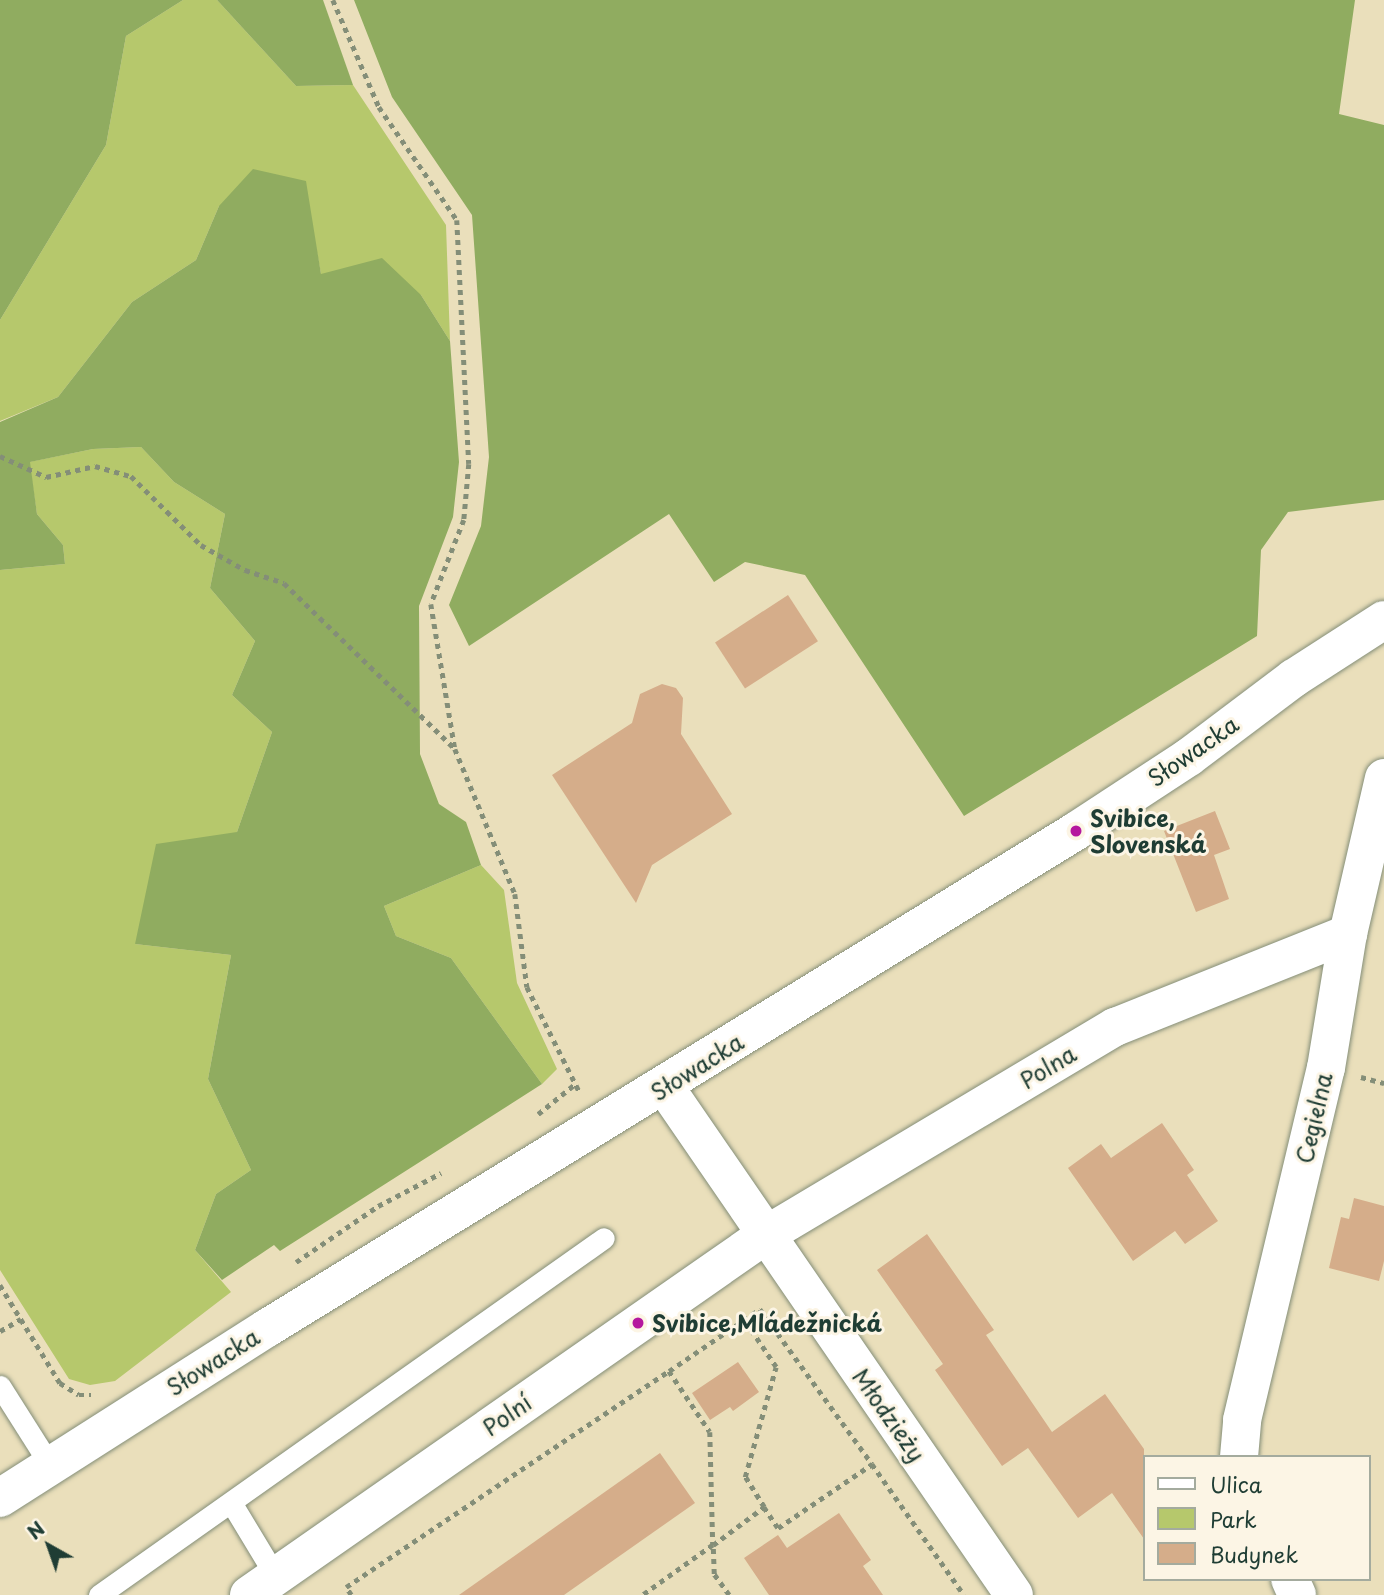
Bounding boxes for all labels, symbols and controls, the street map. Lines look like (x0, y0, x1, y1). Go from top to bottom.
street label: Słowacka (1143, 710, 1243, 792)
place label: Svibice, Slovenská (1090, 804, 1206, 858)
marker: Svibice, Slovenská (1068, 823, 1084, 839)
street label: Słowacka (646, 1028, 748, 1106)
street label: Polna (1015, 1040, 1081, 1094)
street label: Cegielna (1290, 1070, 1338, 1166)
place label: Svibice,Mládežnická (652, 1309, 882, 1337)
marker: Svibice,Mládežnická (630, 1315, 646, 1331)
street label: Słowacka (162, 1323, 264, 1401)
street label: Młodzieży (847, 1363, 931, 1467)
street label: Polní (477, 1388, 537, 1442)
legend (1142, 1455, 1370, 1581)
text: Ulica (1210, 1468, 1262, 1500)
text: Park (1210, 1503, 1257, 1535)
north arrow (14, 1511, 84, 1581)
text: N (21, 1514, 50, 1545)
text: Budynek (1210, 1538, 1298, 1570)

